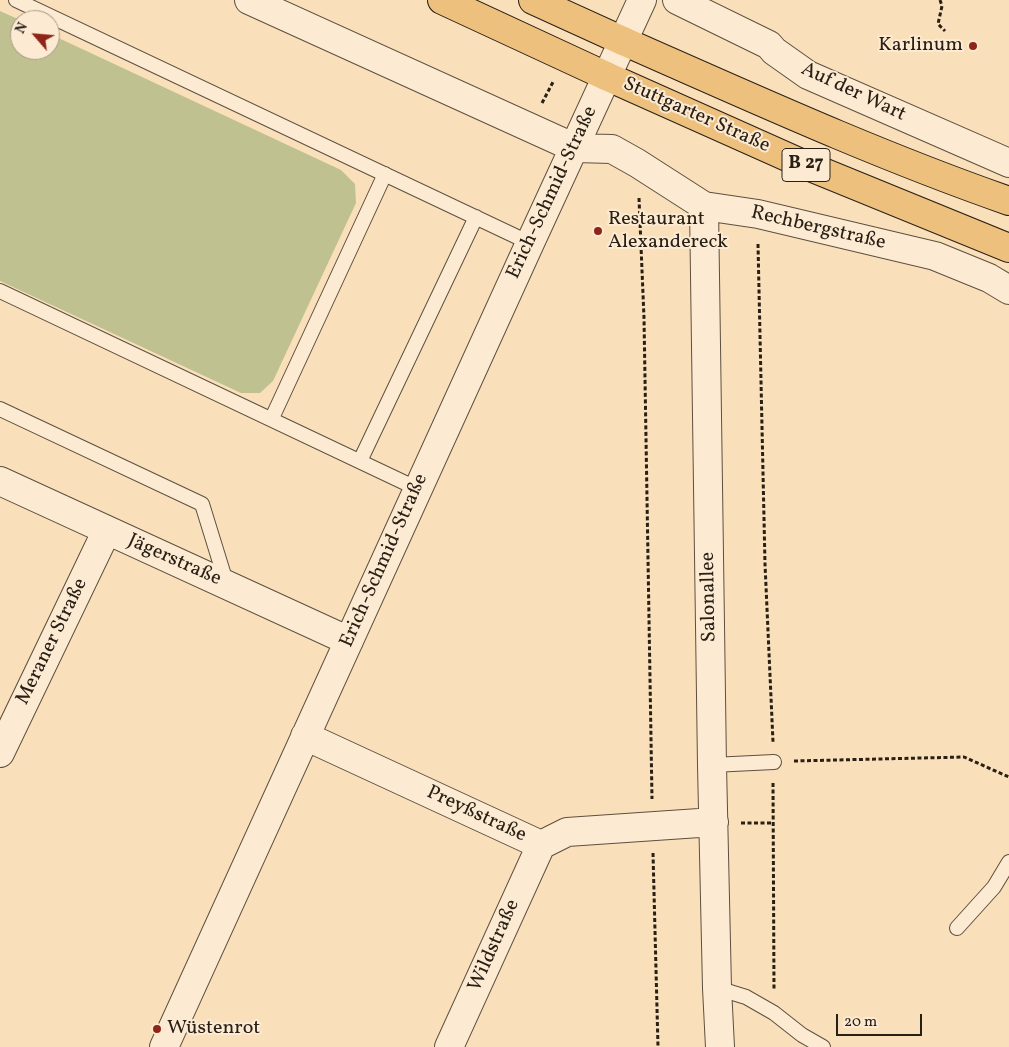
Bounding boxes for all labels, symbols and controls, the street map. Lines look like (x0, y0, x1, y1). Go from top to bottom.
north arrow (10, 10, 60, 60)
text: N (11, 20, 33, 37)
place label: Karlinum (878, 34, 963, 58)
marker: Karlinum (967, 40, 979, 52)
street label: Auf der Wart (797, 58, 909, 128)
street label: Stuttgarter Straße (619, 73, 773, 159)
street label: Erich-Schmid-Straße (502, 103, 604, 283)
road number: B 27 (782, 148, 830, 182)
street label: Rechbergstraße (748, 202, 888, 256)
place label: Restaurant Alexandereck (608, 208, 728, 255)
marker: Restaurant Alexandereck (592, 225, 604, 237)
street label: Erich-Schmid-Straße (336, 470, 434, 652)
street label: Jägerstraße (123, 530, 225, 592)
street label: Salonallee (697, 552, 723, 642)
street label: Meraner Straße (12, 575, 94, 709)
street label: Preyßstraße (422, 781, 530, 849)
street label: Wildstraße (464, 896, 526, 996)
scale bar (839, 1004, 925, 1036)
text: 20 m (844, 1012, 877, 1033)
place label: Wüstenrot (167, 1017, 260, 1041)
marker: Wüstenrot (151, 1023, 163, 1035)

